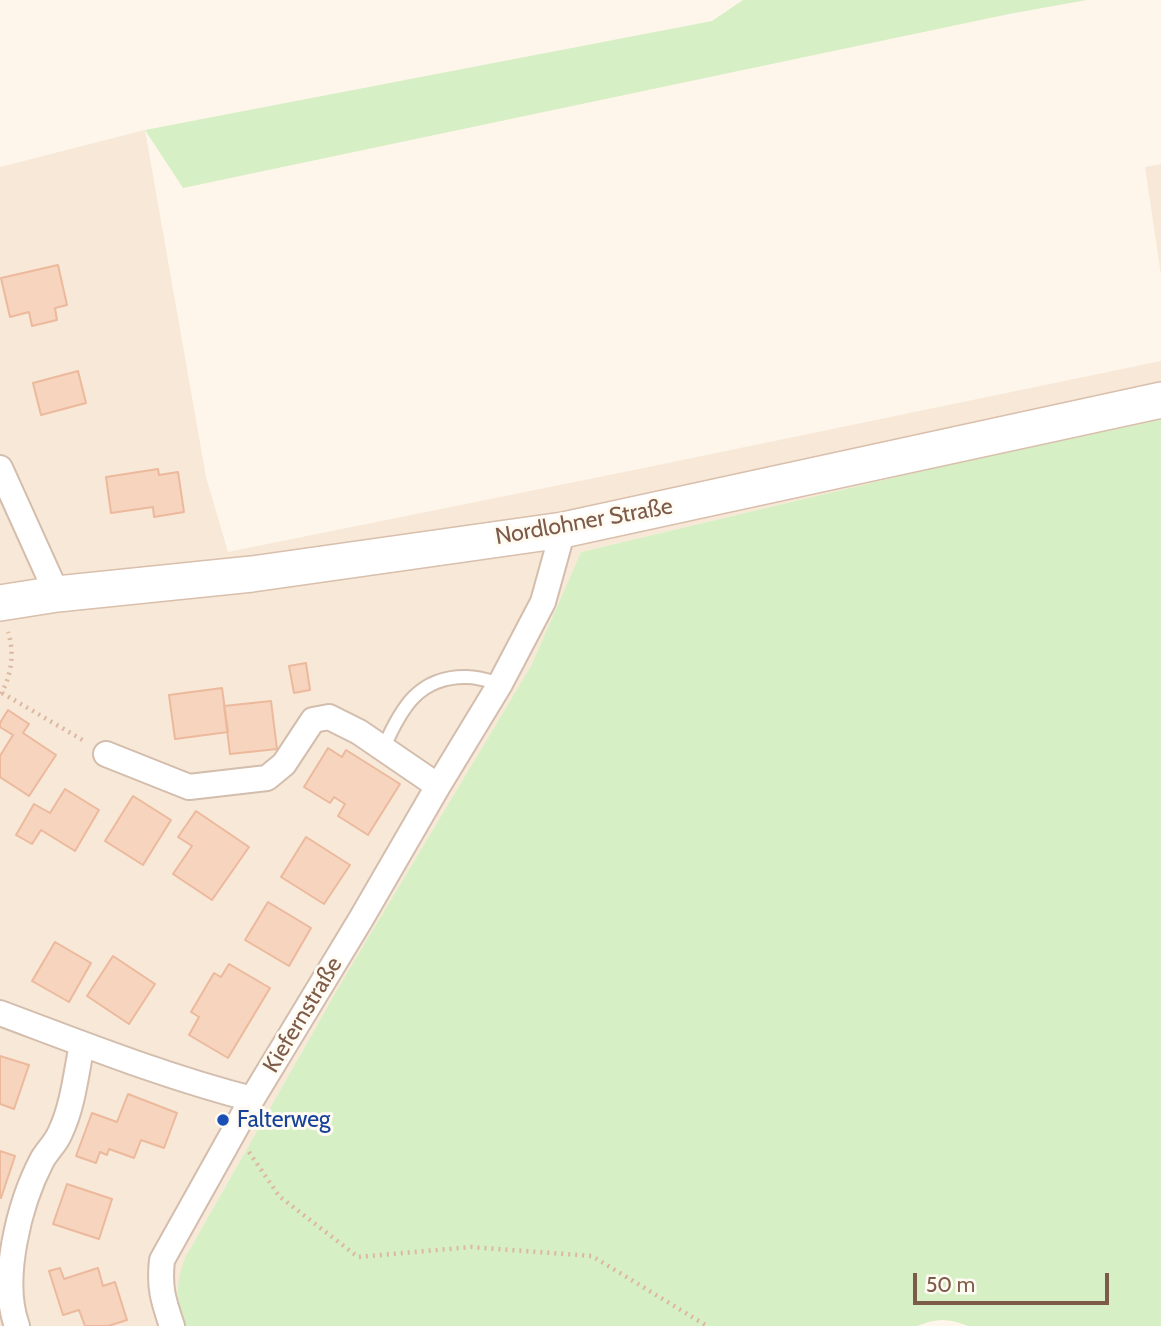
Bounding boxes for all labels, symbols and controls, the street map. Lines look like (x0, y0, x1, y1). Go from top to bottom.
street label: Nordlohner Straße (493, 493, 675, 551)
street label: Kiefernstraße (258, 952, 348, 1078)
place label: Falterweg (237, 1106, 331, 1134)
marker: Falterweg (215, 1112, 231, 1128)
scale bar (916, 1260, 1112, 1304)
text: 50 m (926, 1272, 975, 1297)

